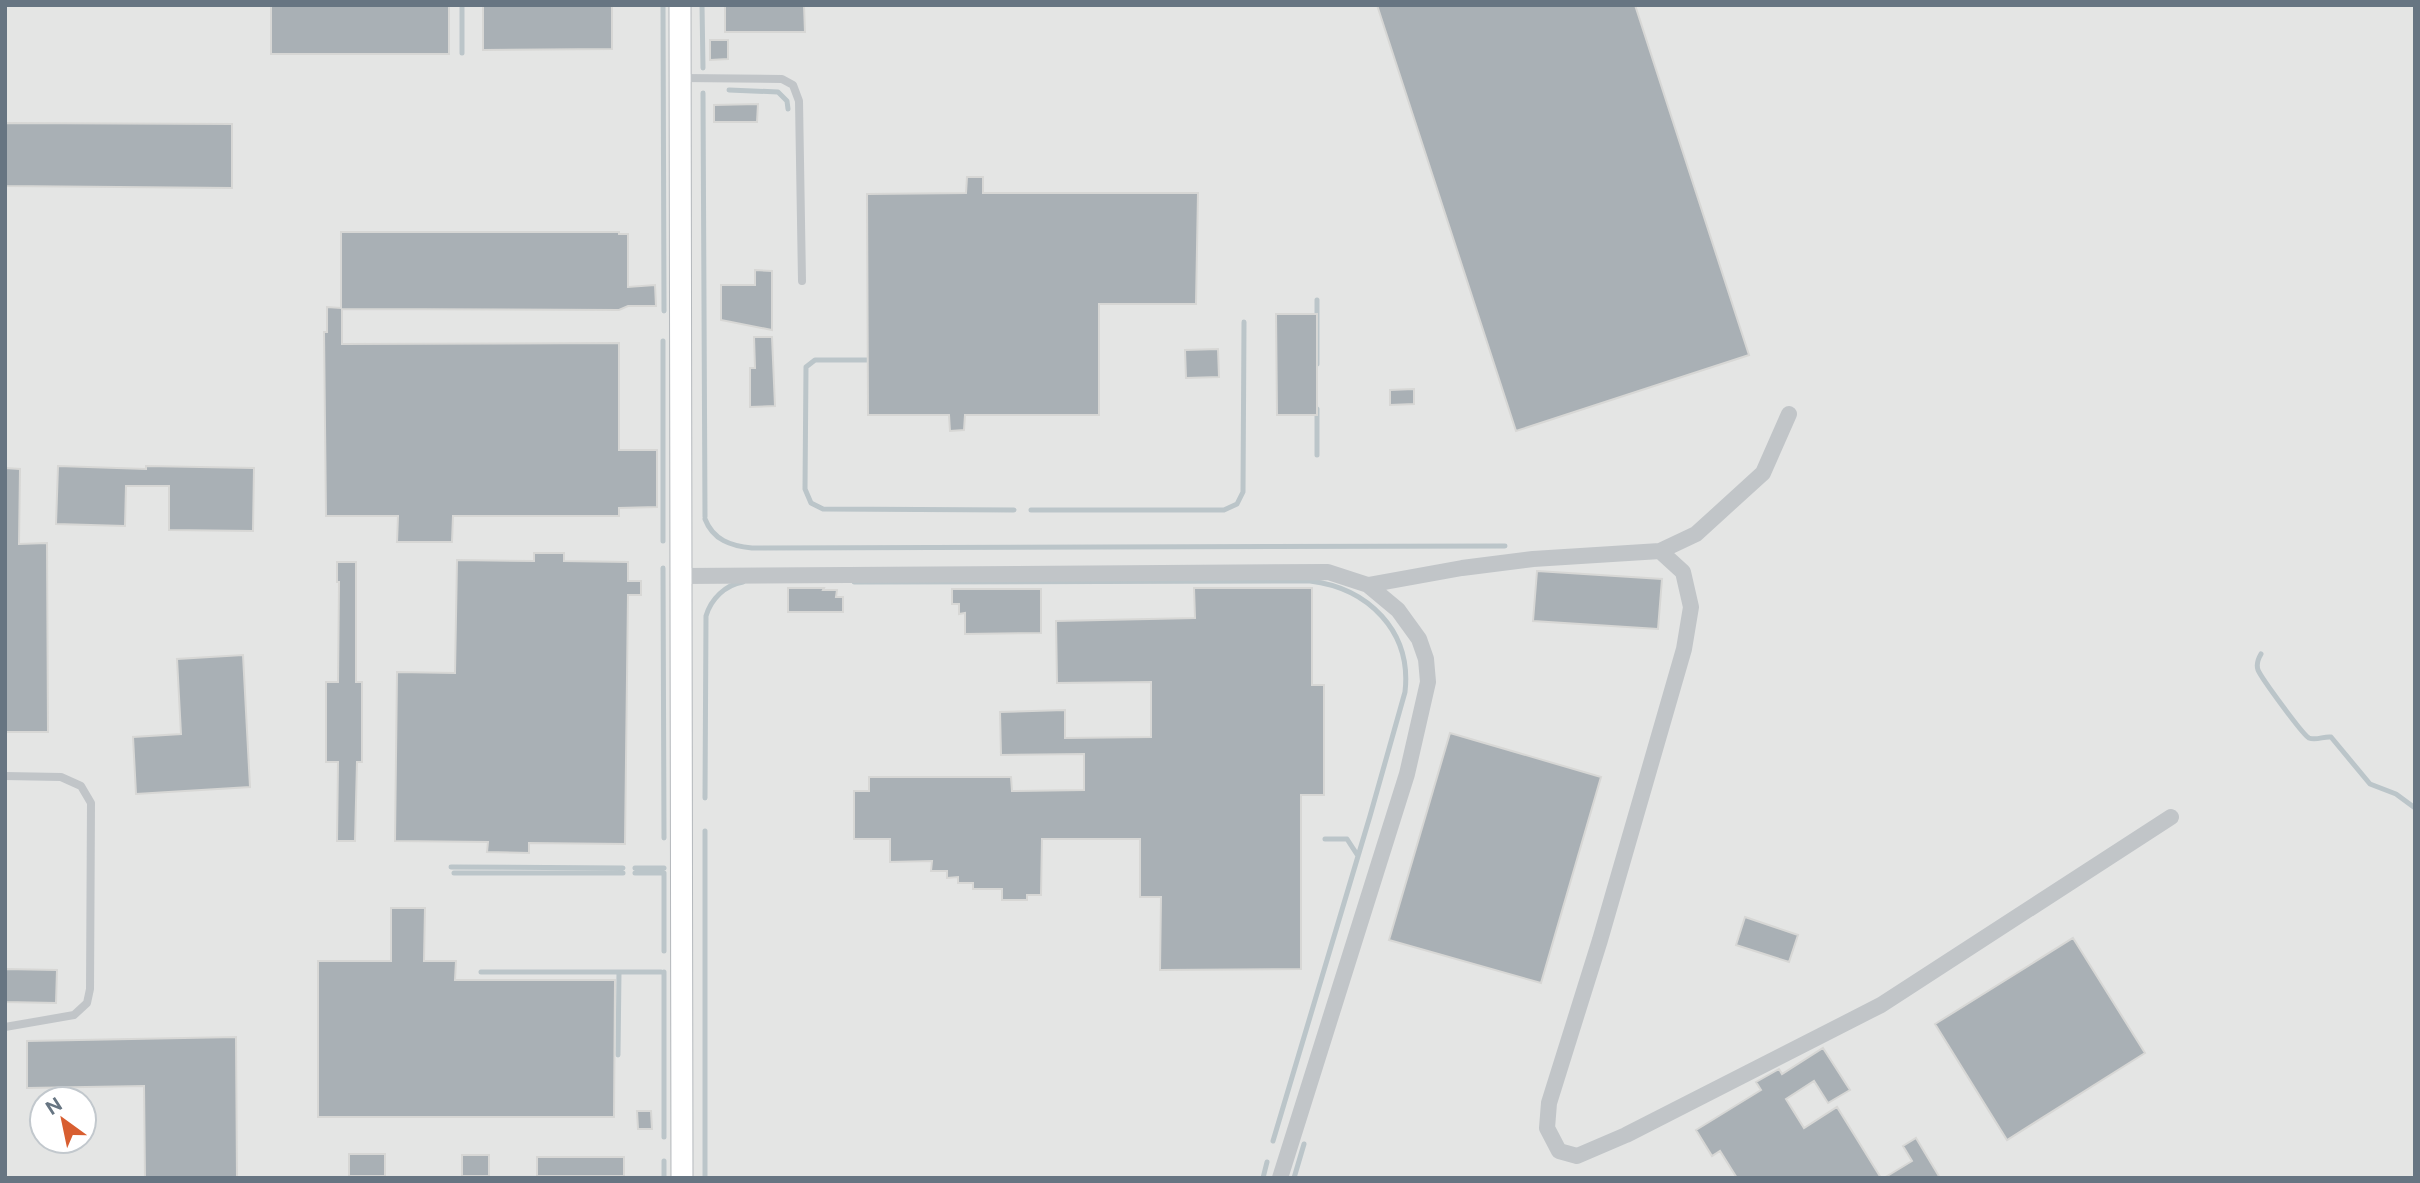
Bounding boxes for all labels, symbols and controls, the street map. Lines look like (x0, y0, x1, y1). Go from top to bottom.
north arrow (28, 1085, 98, 1155)
text: N (42, 1092, 66, 1119)

